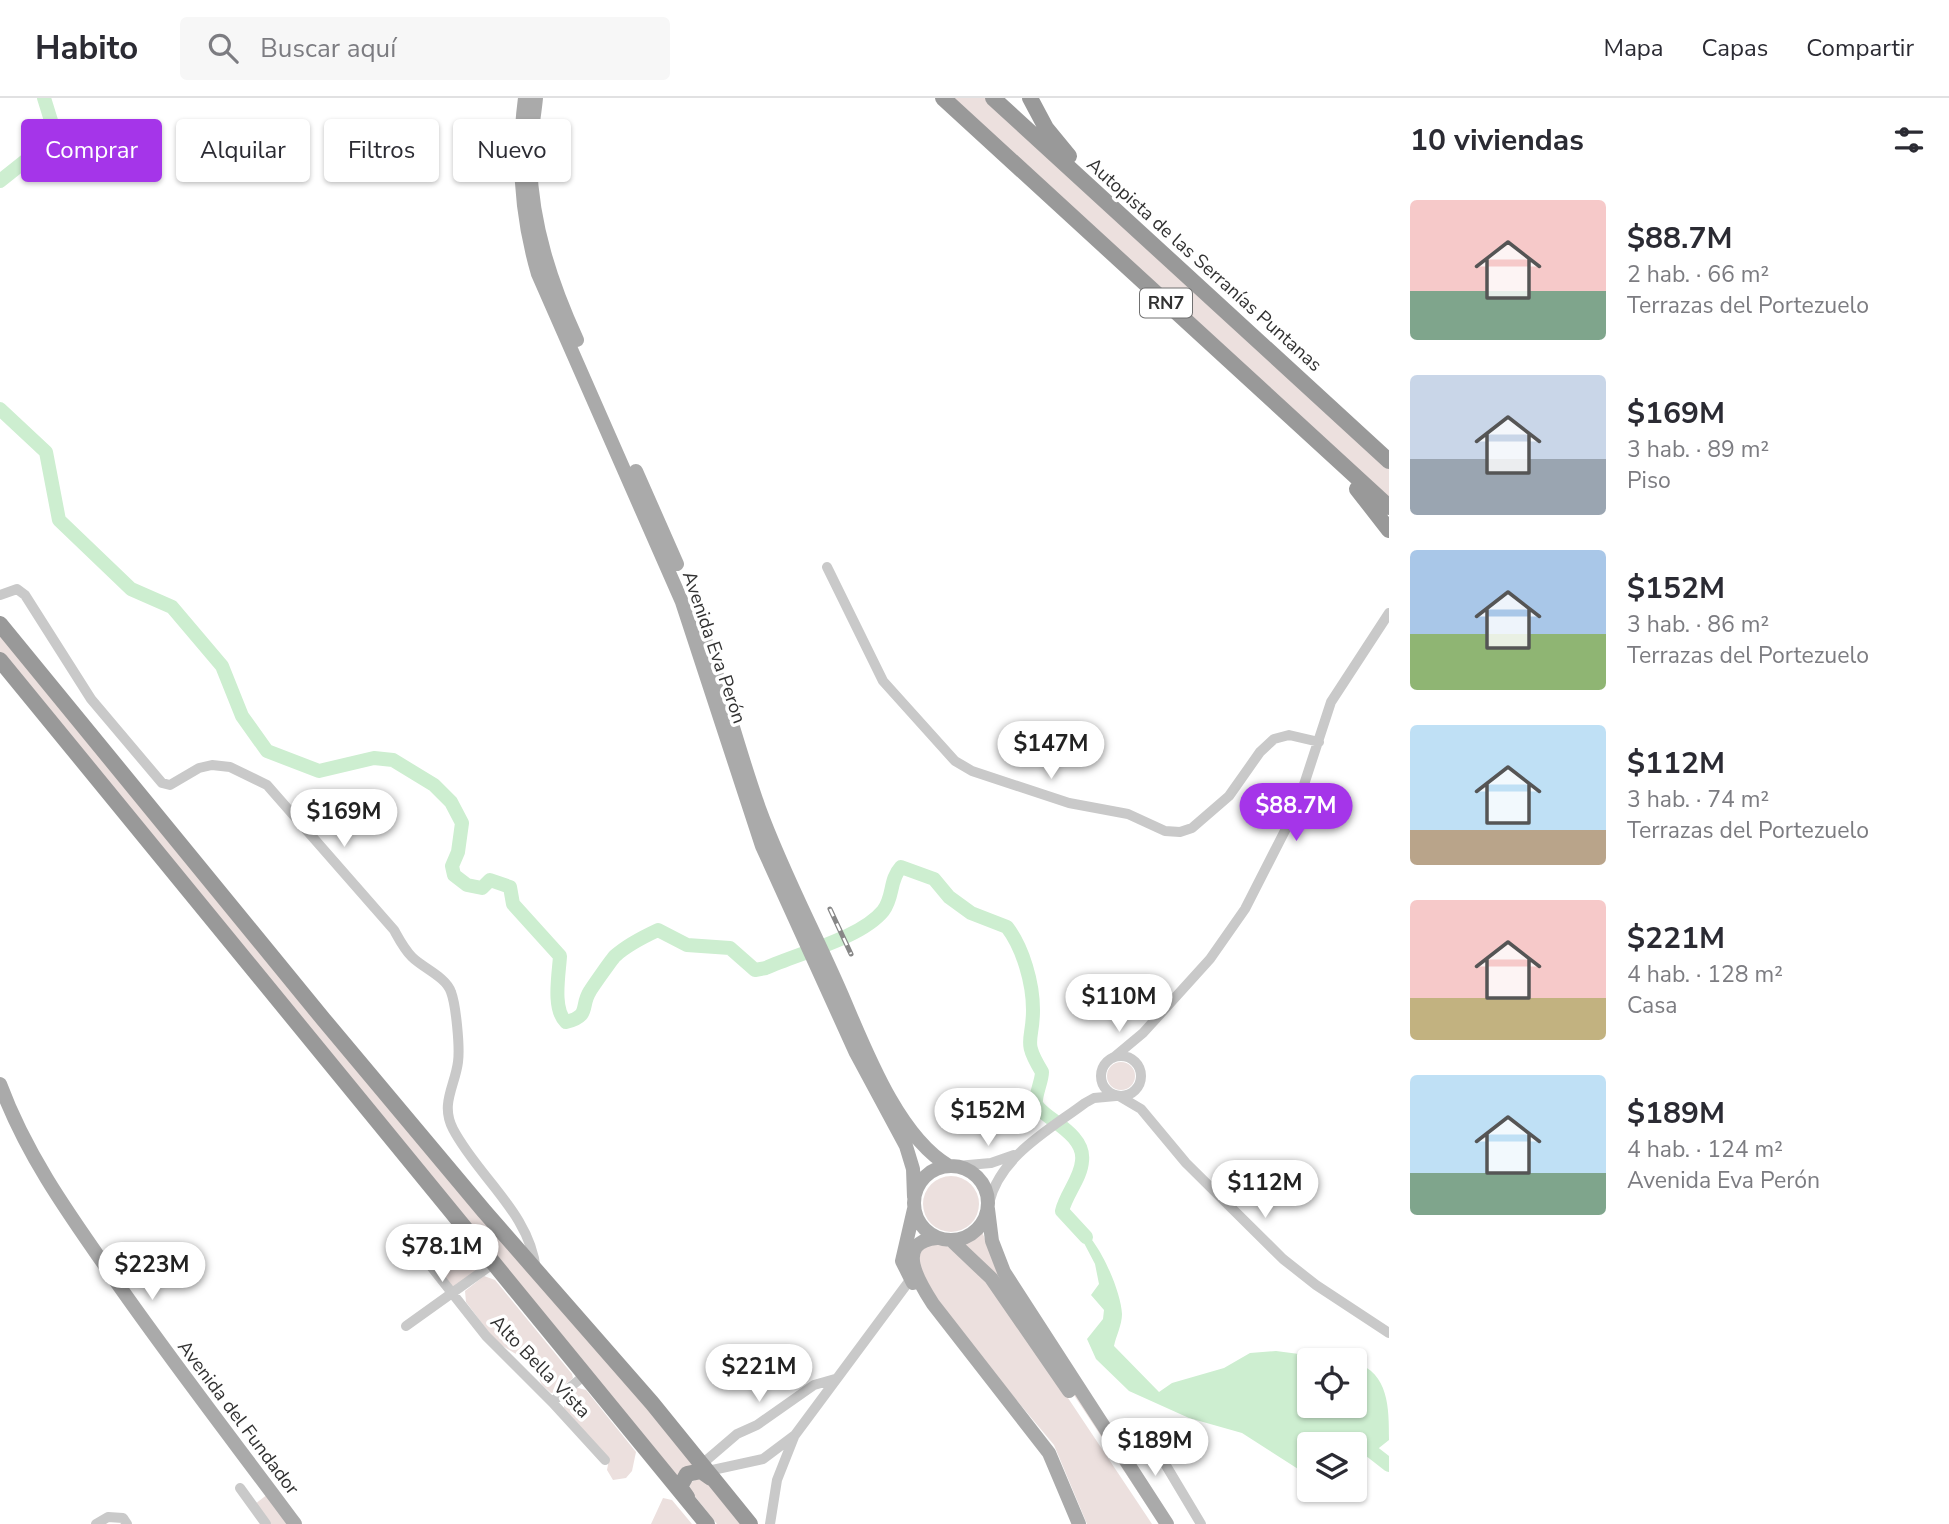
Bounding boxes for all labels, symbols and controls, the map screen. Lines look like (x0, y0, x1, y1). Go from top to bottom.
search box (180, 17, 670, 80)
text: Habito (35, 26, 138, 71)
icon: search (204, 29, 242, 67)
text: Buscar aquí (260, 31, 396, 66)
text: Mapa (1604, 32, 1664, 64)
text: Capas (1702, 32, 1768, 64)
text: Compartir (1806, 32, 1914, 64)
chip: Comprar (21, 119, 162, 182)
chip: Alquilar (176, 119, 310, 182)
chip: Filtros (324, 119, 439, 182)
chip: Nuevo (453, 119, 571, 182)
text: 10 viviendas (1410, 120, 1584, 161)
icon: filters (1890, 121, 1928, 159)
street label: Autopista de las Serranías Puntanas (1081, 152, 1328, 378)
text: $88.7M (1627, 218, 1732, 259)
icon: home (1466, 228, 1550, 312)
text: 2 hab. · 66 m² (1627, 259, 1769, 290)
road number: RN7 (1140, 288, 1192, 318)
text: Terrazas del Portezuelo (1627, 290, 1869, 321)
text: $169M (1627, 393, 1725, 434)
icon: home (1466, 403, 1550, 487)
text: 3 hab. · 89 m² (1627, 434, 1769, 465)
text: Piso (1627, 465, 1671, 496)
street label: Avenida Eva Perón (676, 568, 752, 727)
text: $152M (1627, 568, 1725, 609)
icon: home (1466, 578, 1550, 662)
text: 3 hab. · 86 m² (1627, 609, 1769, 640)
text: Terrazas del Portezuelo (1627, 640, 1869, 671)
pin: $147M (1002, 722, 1100, 781)
text: $147M (1013, 728, 1089, 759)
text: $112M (1627, 743, 1725, 784)
icon: home (1466, 753, 1550, 837)
pin: $88.7M (1239, 784, 1353, 843)
text: 3 hab. · 74 m² (1627, 784, 1769, 815)
pin: $169M (295, 790, 393, 849)
text: $88.7M (1256, 790, 1336, 821)
text: $169M (306, 796, 382, 827)
text: Terrazas del Portezuelo (1627, 815, 1869, 846)
text: $221M (1627, 918, 1725, 959)
icon: home (1466, 928, 1550, 1012)
text: 4 hab. · 128 m² (1627, 959, 1783, 990)
pin: $110M (1070, 974, 1168, 1034)
text: $110M (1081, 981, 1157, 1012)
text: Casa (1627, 990, 1678, 1021)
pin: $152M (939, 1088, 1037, 1148)
text: $189M (1627, 1093, 1725, 1134)
text: $152M (950, 1095, 1026, 1126)
icon: home (1466, 1103, 1550, 1187)
text: 4 hab. · 124 m² (1627, 1134, 1783, 1165)
pin: $112M (1216, 1160, 1314, 1220)
text: Avenida Eva Perón (1627, 1165, 1820, 1196)
text: $112M (1227, 1167, 1303, 1198)
pin: $78.1M (385, 1224, 499, 1284)
text: $78.1M (402, 1231, 482, 1262)
pin: $223M (103, 1242, 201, 1302)
text: $223M (114, 1249, 190, 1280)
street label: Alto Bella Vista (484, 1310, 596, 1424)
street label: Avenida del Fundador (171, 1335, 305, 1500)
pin: $221M (710, 1344, 808, 1404)
map controls (1297, 1348, 1367, 1502)
button: locate (1297, 1348, 1367, 1418)
text: $221M (721, 1351, 797, 1382)
pin: $189M (1106, 1418, 1204, 1478)
text: $189M (1117, 1425, 1193, 1456)
button: layers (1297, 1432, 1367, 1502)

